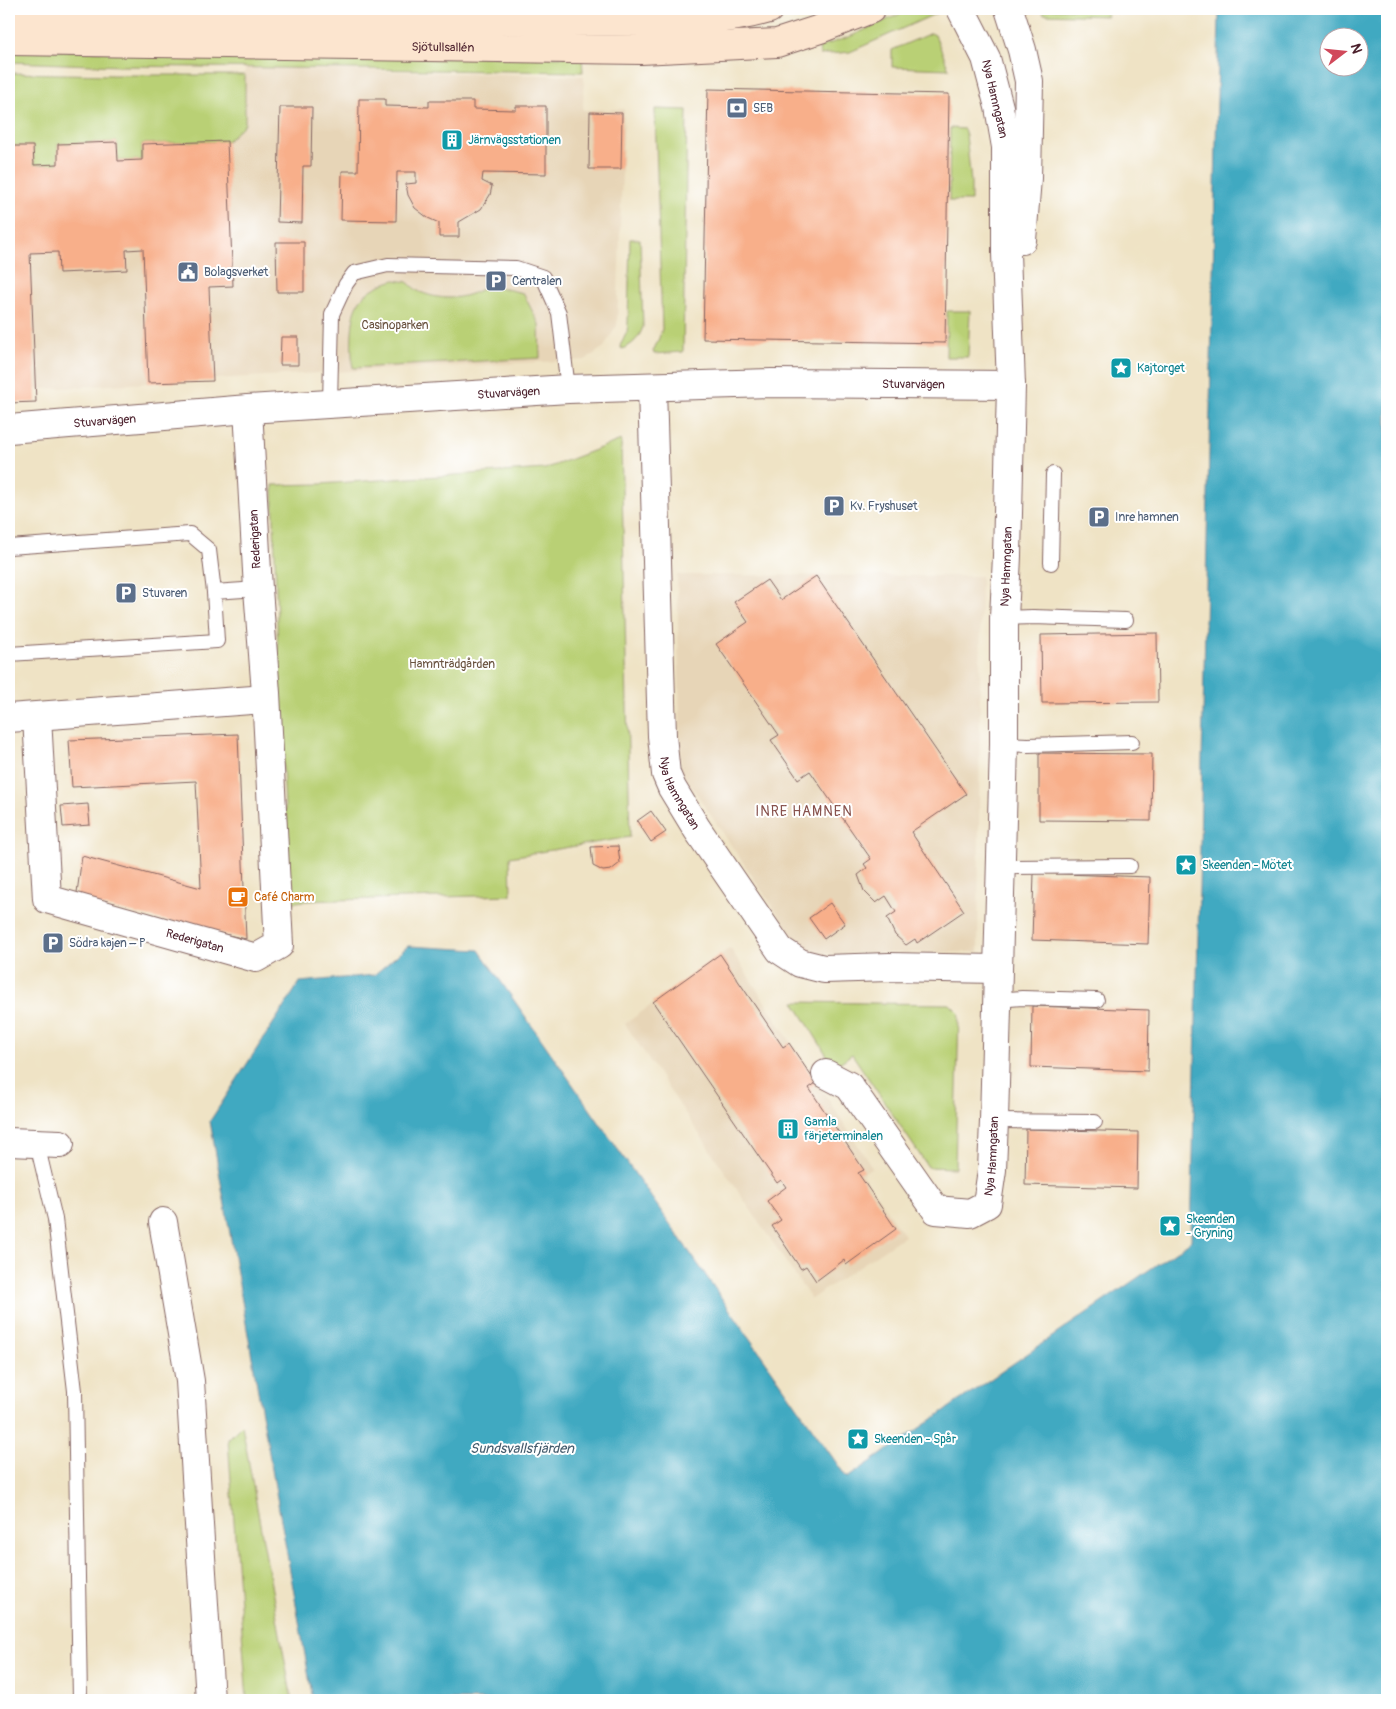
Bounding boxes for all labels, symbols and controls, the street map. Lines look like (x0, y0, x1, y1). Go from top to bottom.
north arrow (1318, 28, 1368, 78)
street label: Sjötullsallén (411, 40, 475, 56)
text: N (1347, 42, 1365, 55)
street label: Nya Hamngatan (978, 58, 1011, 140)
bank icon: SEB (725, 96, 749, 120)
place label: SEB (753, 101, 773, 116)
building icon: Järnvägsstationen (440, 128, 464, 152)
place label: Järnvägsstationen (468, 133, 561, 148)
public building icon: Bolagsverket (176, 260, 200, 284)
place label: Bolagsverket (204, 265, 269, 280)
parking icon: Centralen (484, 269, 508, 293)
place label: Centralen (512, 274, 562, 289)
park label: Casinoparken (362, 318, 429, 333)
place icon: Kajtorget (1109, 356, 1133, 380)
place label: Kajtorget (1137, 361, 1185, 376)
street label: Stuvarvägen (882, 377, 945, 392)
street label: Stuvarvägen (477, 384, 541, 403)
street label: Stuvarvägen (73, 411, 137, 432)
parking icon: Kv. Fryshuset (822, 494, 846, 518)
place label: Kv. Fryshuset (850, 499, 918, 514)
parking icon: Inre hamnen (1087, 505, 1111, 529)
street label: Rederigatan (246, 509, 265, 569)
place label: Inre hamnen (1115, 510, 1179, 525)
street label: Nya Hamngatan (998, 526, 1016, 607)
parking icon: Stuvaren (114, 581, 138, 605)
place label: Stuvaren (142, 586, 188, 601)
park label: Hamnträdgården (409, 657, 495, 672)
street label: Nya Hamngatan (656, 756, 703, 833)
district label: INRE HAMNEN (755, 803, 853, 820)
place icon: Skeenden - Mötet (1174, 853, 1198, 877)
place label: Skeenden - Mötet (1202, 858, 1292, 873)
cafe icon: Café Charm (226, 885, 250, 909)
place label: Café Charm (254, 890, 315, 905)
street label: Rederigatan (164, 926, 226, 957)
parking icon: Södra kajen – P (41, 931, 65, 955)
place label: Södra kajen – P (69, 936, 146, 951)
place label: Gamla färjeterminalen (804, 1115, 883, 1144)
street label: Nya Hamngatan (981, 1116, 1002, 1197)
building icon: Gamla färjeterminalen (776, 1117, 800, 1141)
place label: Skeenden - Gryning (1186, 1212, 1235, 1241)
place icon: Skeenden - Gryning (1158, 1214, 1182, 1238)
place icon: Skeenden - Spår (846, 1427, 870, 1451)
place label: Skeenden - Spår (874, 1432, 957, 1447)
water label: Sundsvallsfjärden (470, 1440, 575, 1457)

